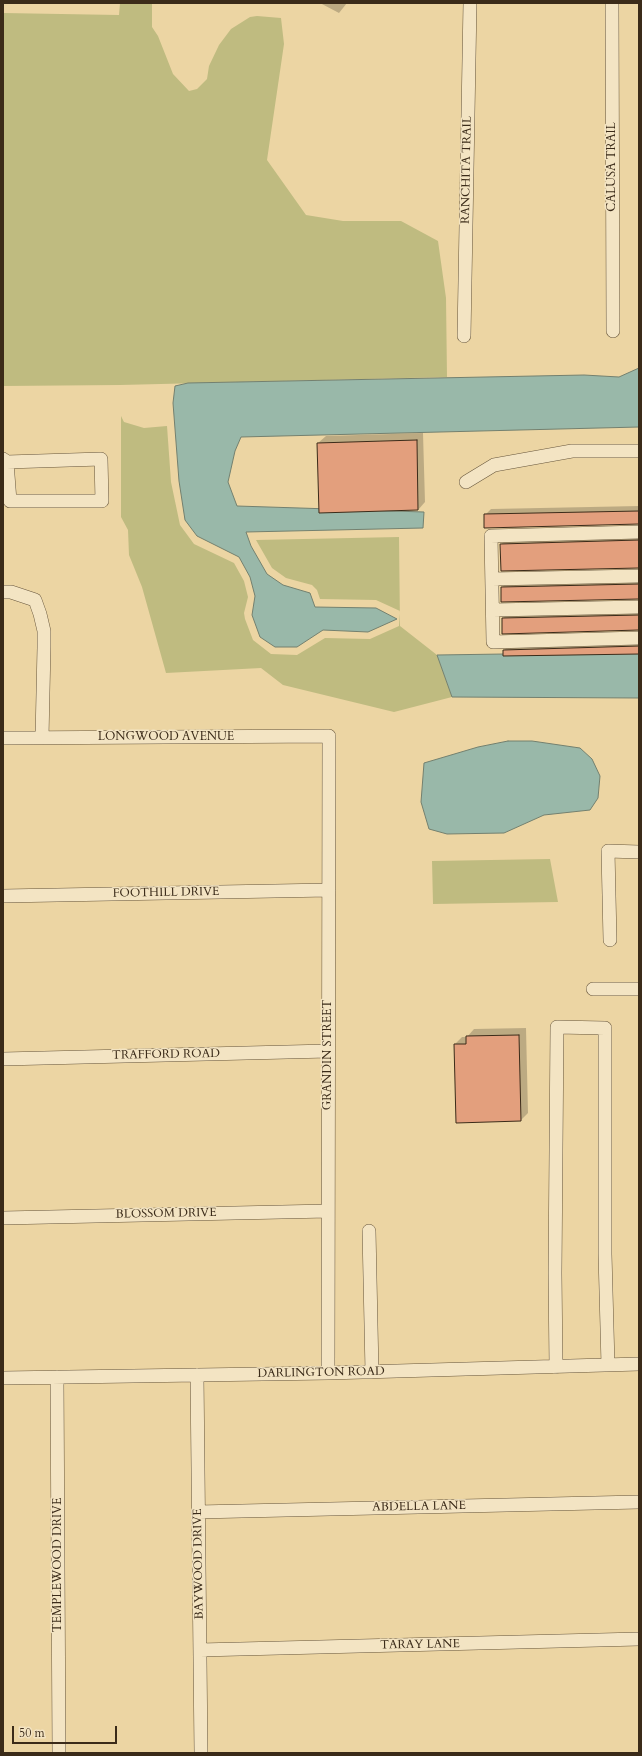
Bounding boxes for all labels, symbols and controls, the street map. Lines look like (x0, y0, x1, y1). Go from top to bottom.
street label: RANCHITA TRAIL (459, 116, 475, 224)
street label: CALUSA TRAIL (605, 122, 619, 212)
street label: LONGWOOD AVENUE (98, 730, 234, 744)
street label: FOOTHILL DRIVE (113, 885, 219, 901)
street label: GRANDIN STREET (321, 1000, 335, 1110)
street label: TRAFFORD ROAD (112, 1047, 220, 1063)
street label: BLOSSOM DRIVE (115, 1206, 217, 1222)
street label: DARLINGTON ROAD (257, 1365, 385, 1381)
street label: TEMPLEWOOD DRIVE (51, 1498, 65, 1632)
street label: ABDELLA LANE (372, 1499, 466, 1515)
street label: BAYWOOD DRIVE (191, 1508, 207, 1620)
street label: TARAY LANE (380, 1637, 460, 1653)
scale bar (14, 1718, 119, 1744)
text: 50 m (19, 1725, 45, 1741)

